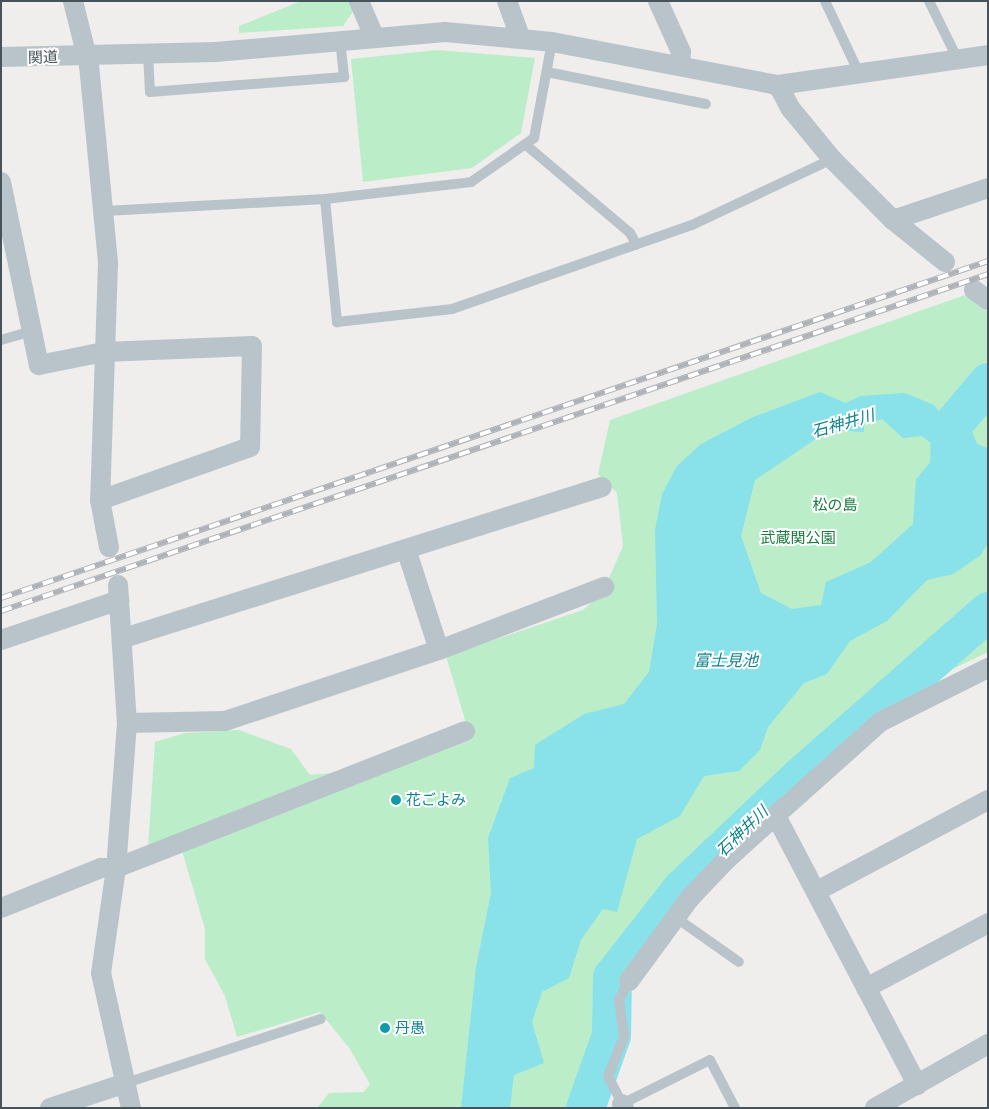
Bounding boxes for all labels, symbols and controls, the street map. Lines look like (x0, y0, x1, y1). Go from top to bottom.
street label: 関道 (28, 48, 58, 66)
water label: 石神井川 (810, 405, 876, 441)
park label: 松の島 (813, 496, 857, 514)
park label: 武蔵関公園 (761, 529, 835, 547)
water label: 富士見池 (694, 650, 758, 670)
place label: 花ごよみ (406, 791, 466, 809)
marker: 花ごよみ (390, 794, 402, 806)
water label: 石神井川 (712, 802, 772, 860)
place label: 丹愚 (395, 1019, 425, 1037)
marker: 丹愚 (379, 1022, 391, 1034)

